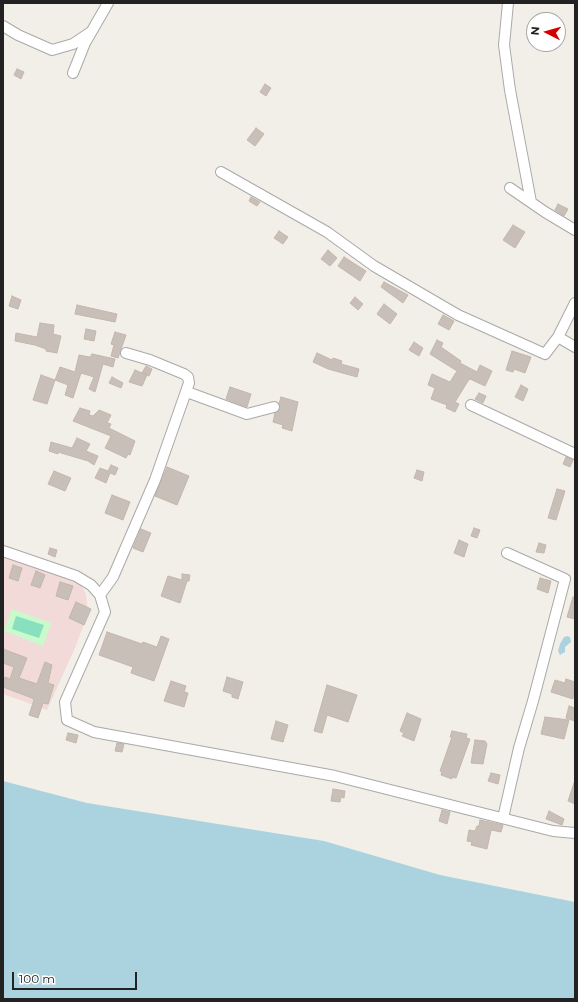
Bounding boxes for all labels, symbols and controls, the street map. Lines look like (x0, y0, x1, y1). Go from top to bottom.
north arrow (526, 12, 566, 52)
text: N (528, 26, 542, 36)
scale bar (14, 964, 139, 990)
text: 100 m (19, 971, 55, 986)

